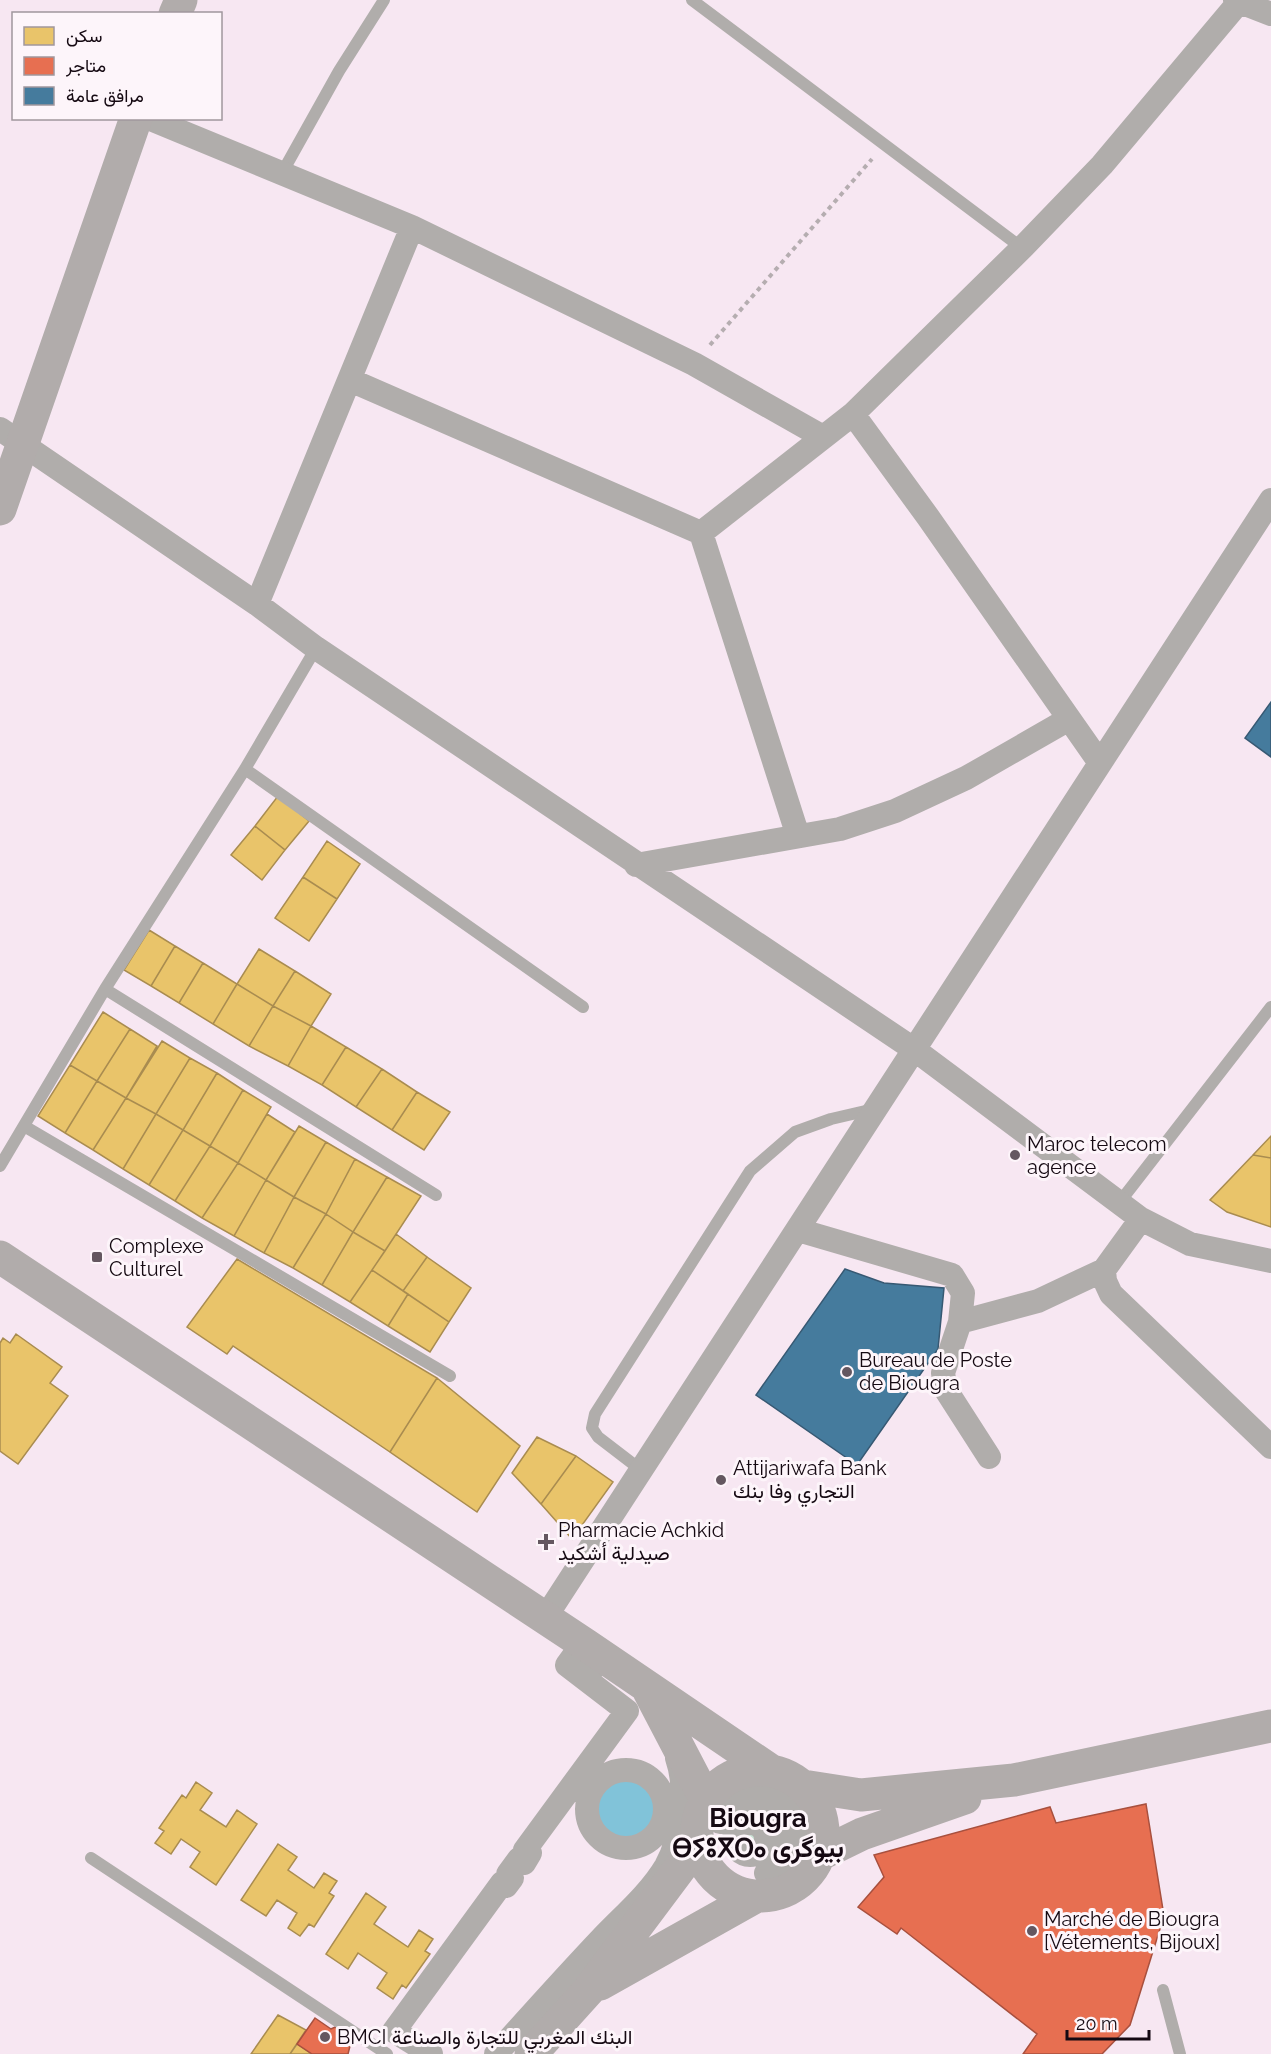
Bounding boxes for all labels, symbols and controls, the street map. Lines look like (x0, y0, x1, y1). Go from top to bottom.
legend (12, 12, 222, 120)
text: سكن (66, 25, 102, 47)
text: متاجر (65, 55, 106, 77)
text: مرافق عامة (66, 85, 144, 107)
place label: Maroc telecom agence (1027, 1132, 1167, 1179)
marker: Maroc telecom agence (1008, 1148, 1022, 1162)
place label: Complexe Culturel (109, 1234, 204, 1281)
marker: Complexe Culturel (90, 1250, 104, 1264)
place label: Bureau de Poste de Biougra (859, 1348, 1012, 1395)
marker: Bureau de Poste de Biougra (840, 1365, 854, 1379)
place label: Attijariwafa Bank التجاري وفا بنك (733, 1456, 887, 1508)
marker: Attijariwafa Bank التجاري وفا بنك (714, 1473, 728, 1487)
place label: Pharmacie Achkid صيدلية أشكيد (558, 1518, 724, 1565)
marker: Pharmacie Achkid صيدلية أشكيد (539, 1535, 553, 1549)
district label: Biougra ⴱⵢⵓⴳⵔⴰ بيوگرى (672, 1803, 844, 1864)
place label: Marché de Biougra [Vétements, Bijoux] (1044, 1907, 1220, 1954)
marker: Marché de Biougra [Vétements, Bijoux] (1025, 1924, 1039, 1938)
scale bar (1067, 2003, 1150, 2041)
text: 20 m (1076, 2013, 1118, 2034)
place label: BMCI البنك المغربي للتجارة والصناعة (337, 2025, 633, 2054)
marker: BMCI البنك المغربي للتجارة والصناعة (318, 2030, 332, 2044)

